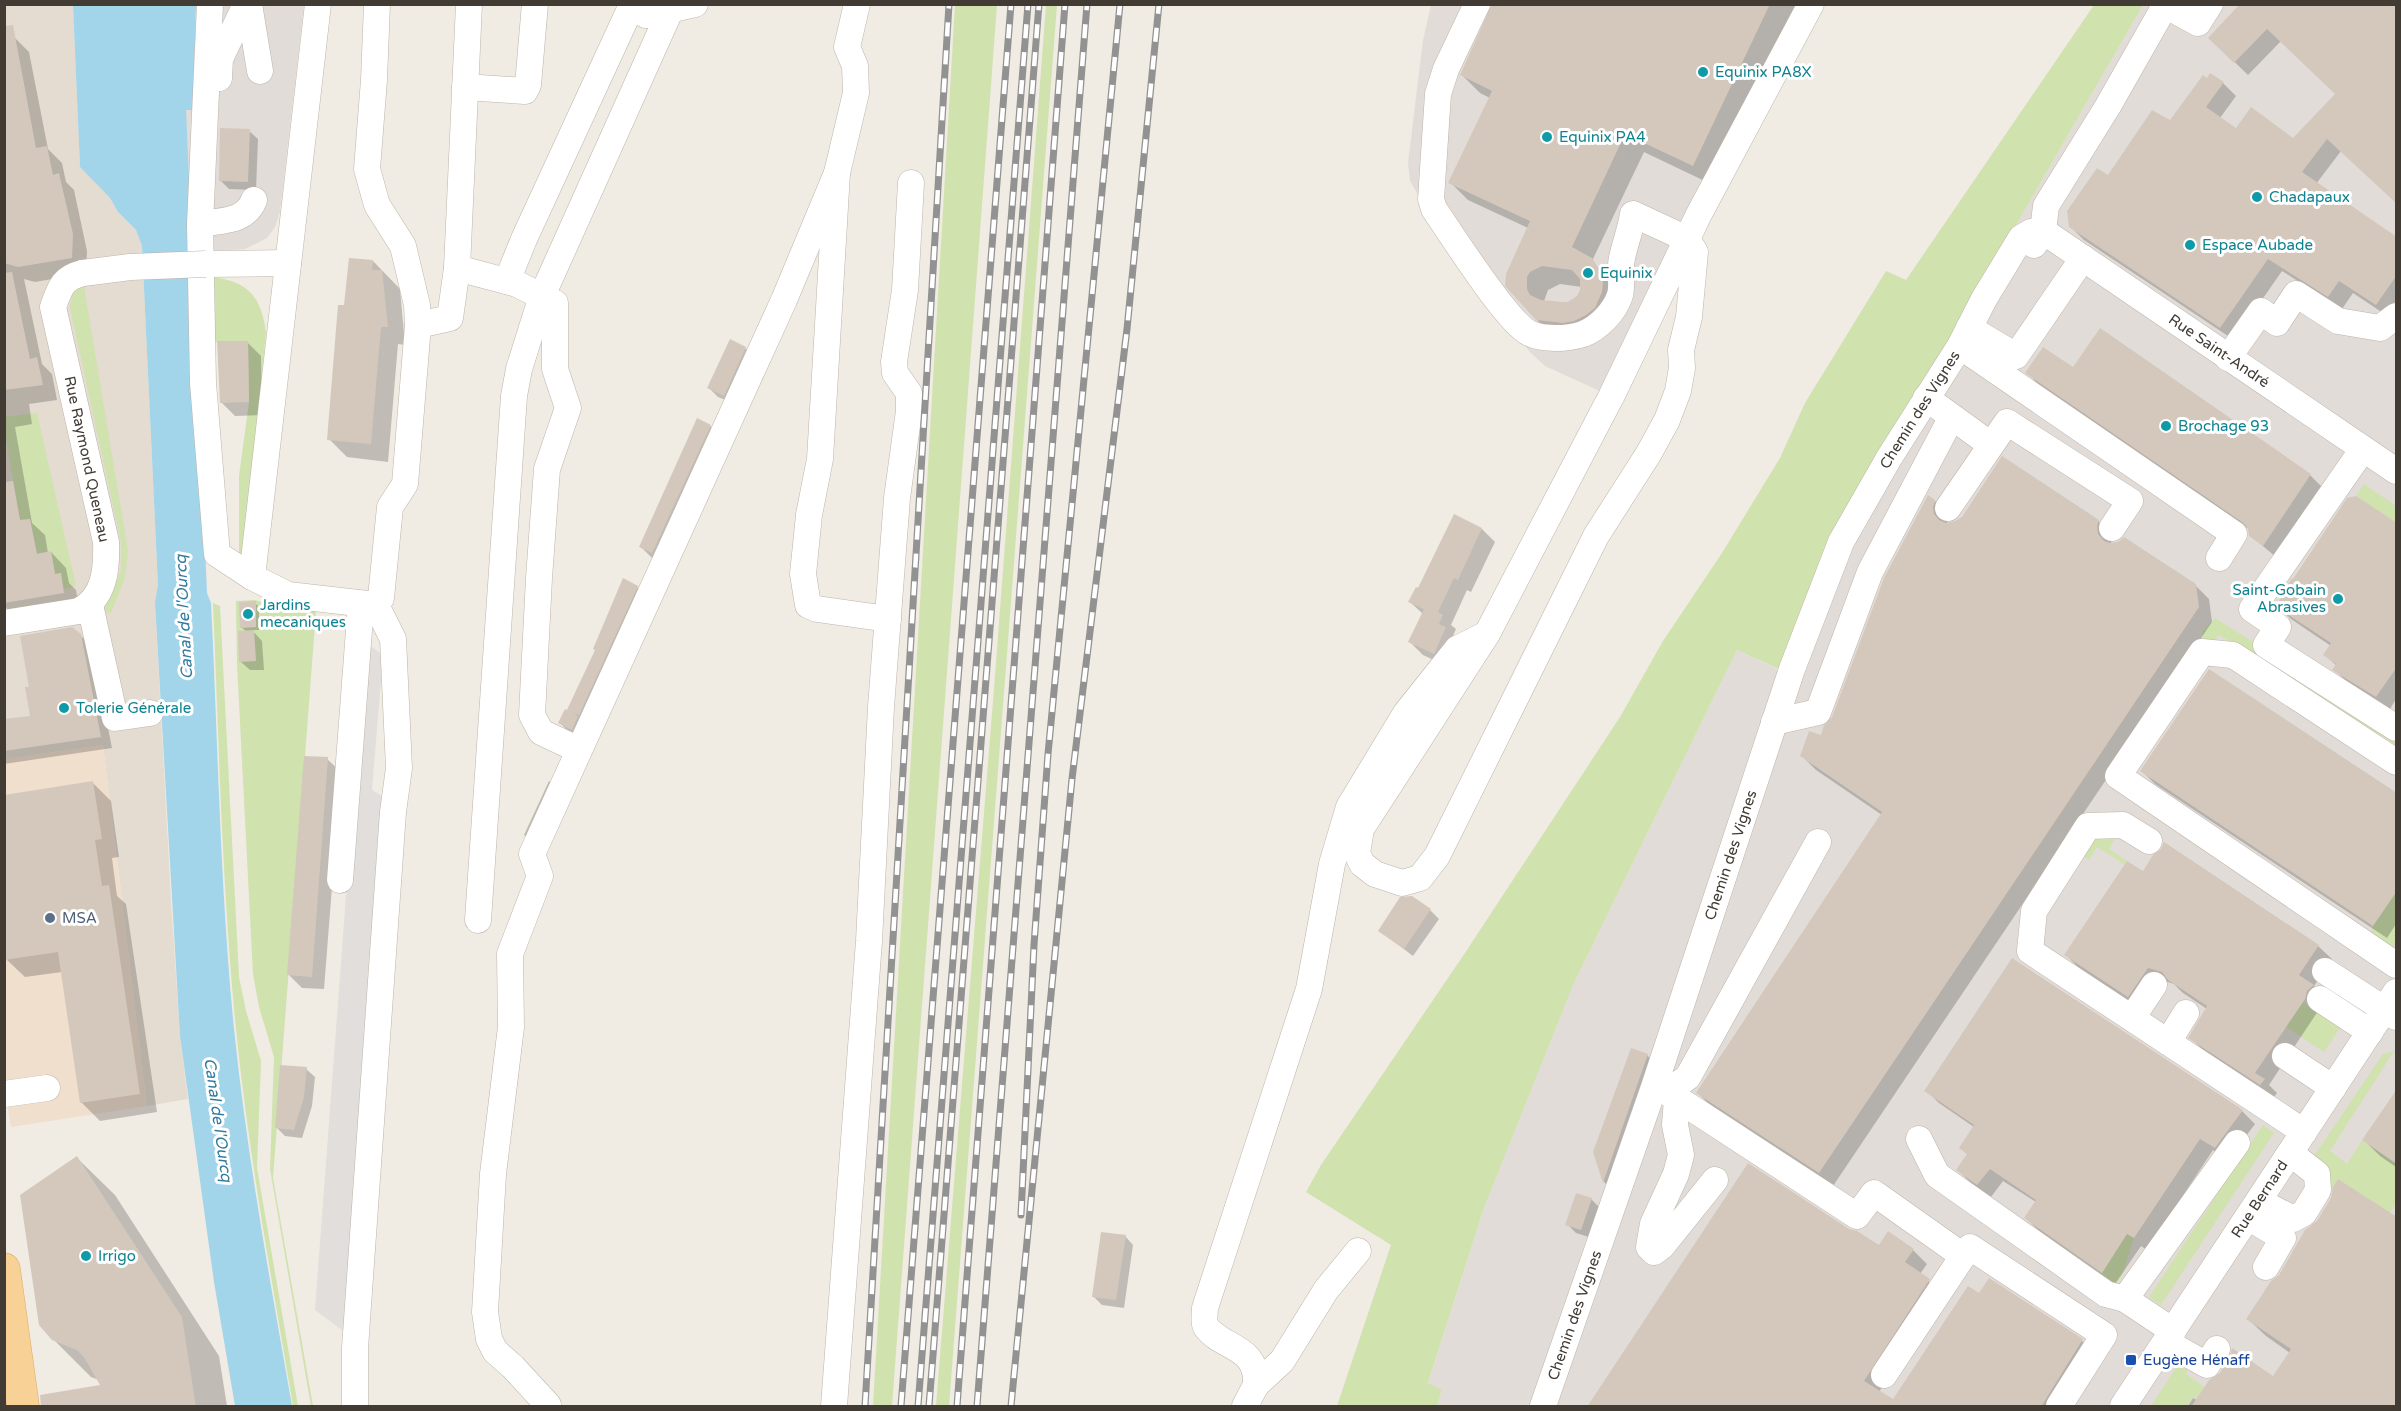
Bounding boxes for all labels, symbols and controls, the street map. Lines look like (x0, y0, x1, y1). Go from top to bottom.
place label: Equinix PA8X (1715, 63, 1812, 81)
marker: Equinix PA8X (1696, 65, 1710, 79)
place label: Equinix PA4 (1559, 128, 1646, 146)
marker: Equinix PA4 (1540, 130, 1554, 144)
place label: Chadapaux (2269, 188, 2350, 206)
marker: Chadapaux (2250, 190, 2264, 204)
place label: Espace Aubade (2202, 236, 2313, 254)
marker: Espace Aubade (2183, 238, 2197, 252)
place label: Equinix (1600, 264, 1653, 282)
marker: Equinix (1581, 266, 1595, 280)
street label: Rue Saint-André (2165, 310, 2273, 391)
street label: Chemin des Vignes (1876, 347, 1964, 472)
street label: Rue Raymond Queneau (61, 374, 113, 544)
place label: Brochage 93 (2178, 417, 2269, 435)
marker: Brochage 93 (2159, 419, 2173, 433)
water label: Canal de l'Ourcq (171, 553, 197, 680)
place label: Saint-Gobain Abrasives (2233, 581, 2326, 616)
marker: Saint-Gobain Abrasives (2331, 592, 2345, 606)
place label: Jardins mecaniques (260, 596, 346, 631)
marker: Jardins mecaniques (241, 607, 255, 621)
place label: Tolerie Générale (76, 699, 191, 717)
marker: Tolerie Générale (57, 701, 71, 715)
street label: Chemin des Vignes (1701, 788, 1760, 922)
place label: MSA (62, 909, 97, 927)
marker: MSA (43, 911, 57, 925)
water label: Canal de l'Ourcq (199, 1057, 237, 1184)
street label: Rue Bernard (2227, 1157, 2292, 1241)
place label: Irrigo (98, 1247, 136, 1265)
street label: Chemin des Vignes (1544, 1248, 1605, 1383)
marker: Irrigo (79, 1249, 93, 1263)
place label: Eugène Hénaff (2143, 1351, 2250, 1369)
marker: Eugène Hénaff (2124, 1353, 2138, 1367)

